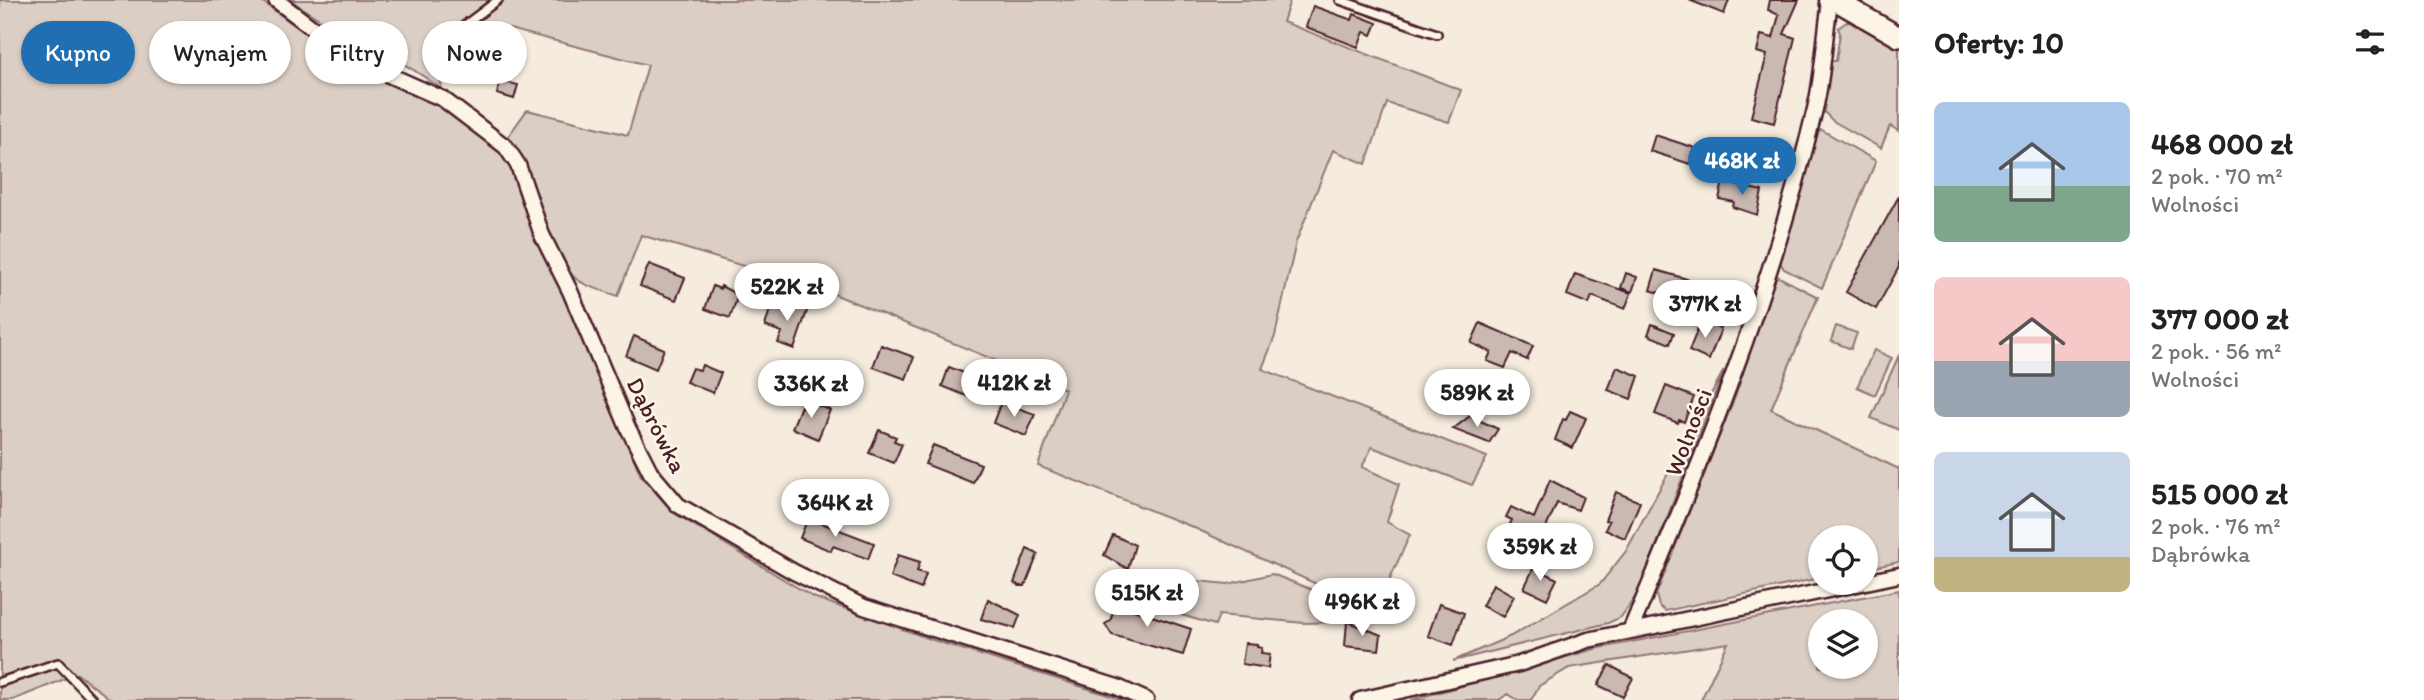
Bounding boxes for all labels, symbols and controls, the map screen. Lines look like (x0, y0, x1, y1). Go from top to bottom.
chip: Kupno (21, 21, 135, 84)
chip: Wynajem (149, 21, 291, 84)
chip: Filtry (305, 21, 408, 84)
chip: Nowe (422, 21, 527, 84)
icon: filters (2351, 23, 2389, 61)
text: Oferty: 10 (1934, 24, 2064, 61)
text: 468 000 zł (2151, 125, 2293, 162)
icon: home (1990, 130, 2074, 214)
pin: 468K zł (1677, 138, 1807, 197)
text: 468K zł (1704, 146, 1780, 174)
text: 2 pok. · 70 m² (2151, 162, 2283, 190)
text: Wolności (2151, 190, 2239, 218)
pin: 522K zł (722, 264, 852, 323)
text: 522K zł (750, 272, 824, 300)
pin: 377K zł (1640, 280, 1770, 340)
text: 377K zł (1669, 289, 1741, 317)
text: 377 000 zł (2151, 300, 2289, 337)
icon: home (1990, 305, 2074, 389)
text: 2 pok. · 56 m² (2151, 337, 2281, 365)
pin: 336K zł (746, 360, 876, 420)
pin: 412K zł (949, 360, 1079, 419)
text: Wolności (2151, 365, 2239, 393)
text: 412K zł (977, 368, 1051, 396)
text: 336K zł (774, 369, 848, 397)
pin: 589K zł (1412, 370, 1542, 429)
street label: Dąbrówka (621, 372, 694, 478)
text: 589K zł (1440, 378, 1514, 406)
street label: Wolności (1658, 384, 1718, 480)
text: 515 000 zł (2151, 475, 2288, 512)
pin: 364K zł (770, 480, 900, 539)
icon: home (1990, 480, 2074, 564)
text: 364K zł (797, 488, 873, 516)
text: 2 pok. · 76 m² (2151, 512, 2281, 540)
pin: 359K zł (1475, 524, 1605, 583)
map controls (1808, 525, 1878, 679)
button: locate (1808, 525, 1878, 595)
text: 359K zł (1503, 532, 1577, 560)
text: Dąbrówka (2151, 540, 2250, 568)
pin: 515K zł (1082, 570, 1212, 629)
text: 515K zł (1111, 578, 1183, 606)
pin: 496K zł (1297, 578, 1427, 638)
text: 496K zł (1324, 587, 1400, 615)
button: layers (1808, 609, 1878, 679)

